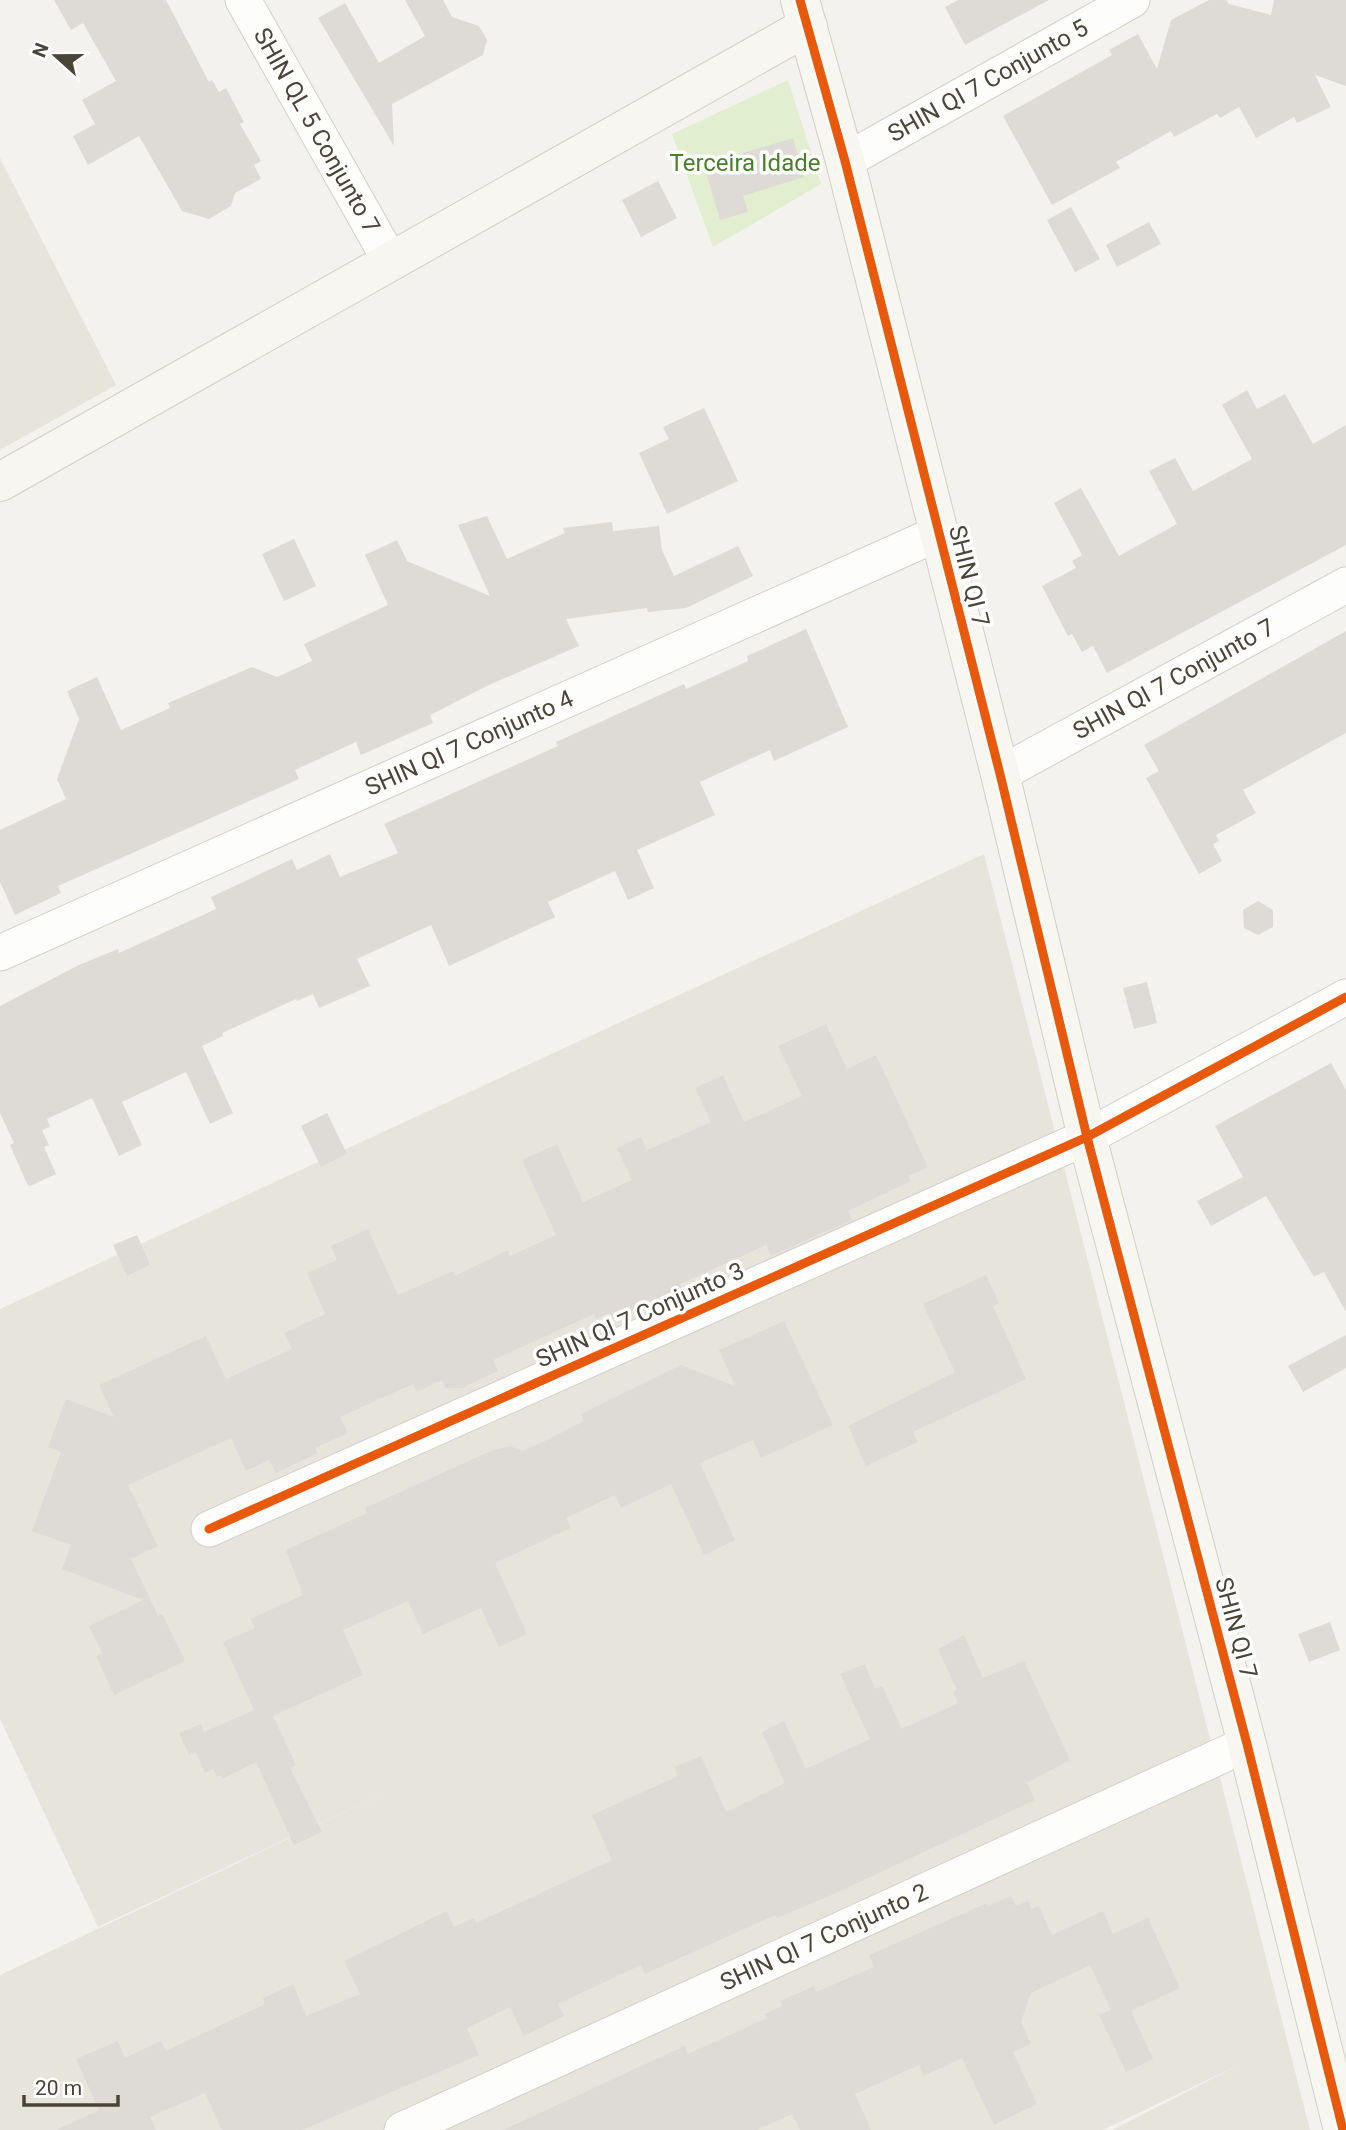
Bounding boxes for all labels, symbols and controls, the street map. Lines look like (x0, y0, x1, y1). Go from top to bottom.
street label: SHIN QI 7 Conjunto 5 (883, 14, 1093, 148)
north arrow (21, 21, 91, 91)
street label: SHIN QL 5 Conjunto 7 (248, 23, 386, 238)
text: N (27, 40, 54, 60)
park label: Terceira Idade (670, 149, 820, 177)
street label: SHIN QI 7 (943, 522, 995, 630)
street label: SHIN QI 7 Conjunto 7 (1068, 613, 1279, 745)
street label: SHIN QI 7 Conjunto 4 (361, 684, 578, 802)
street label: SHIN QI 7 Conjunto 3 (532, 1256, 748, 1374)
street label: SHIN QI 7 (1209, 1574, 1263, 1682)
street label: SHIN QI 7 Conjunto 2 (716, 1878, 932, 1997)
scale bar (24, 2064, 119, 2108)
text: 20 m (35, 2076, 82, 2100)

